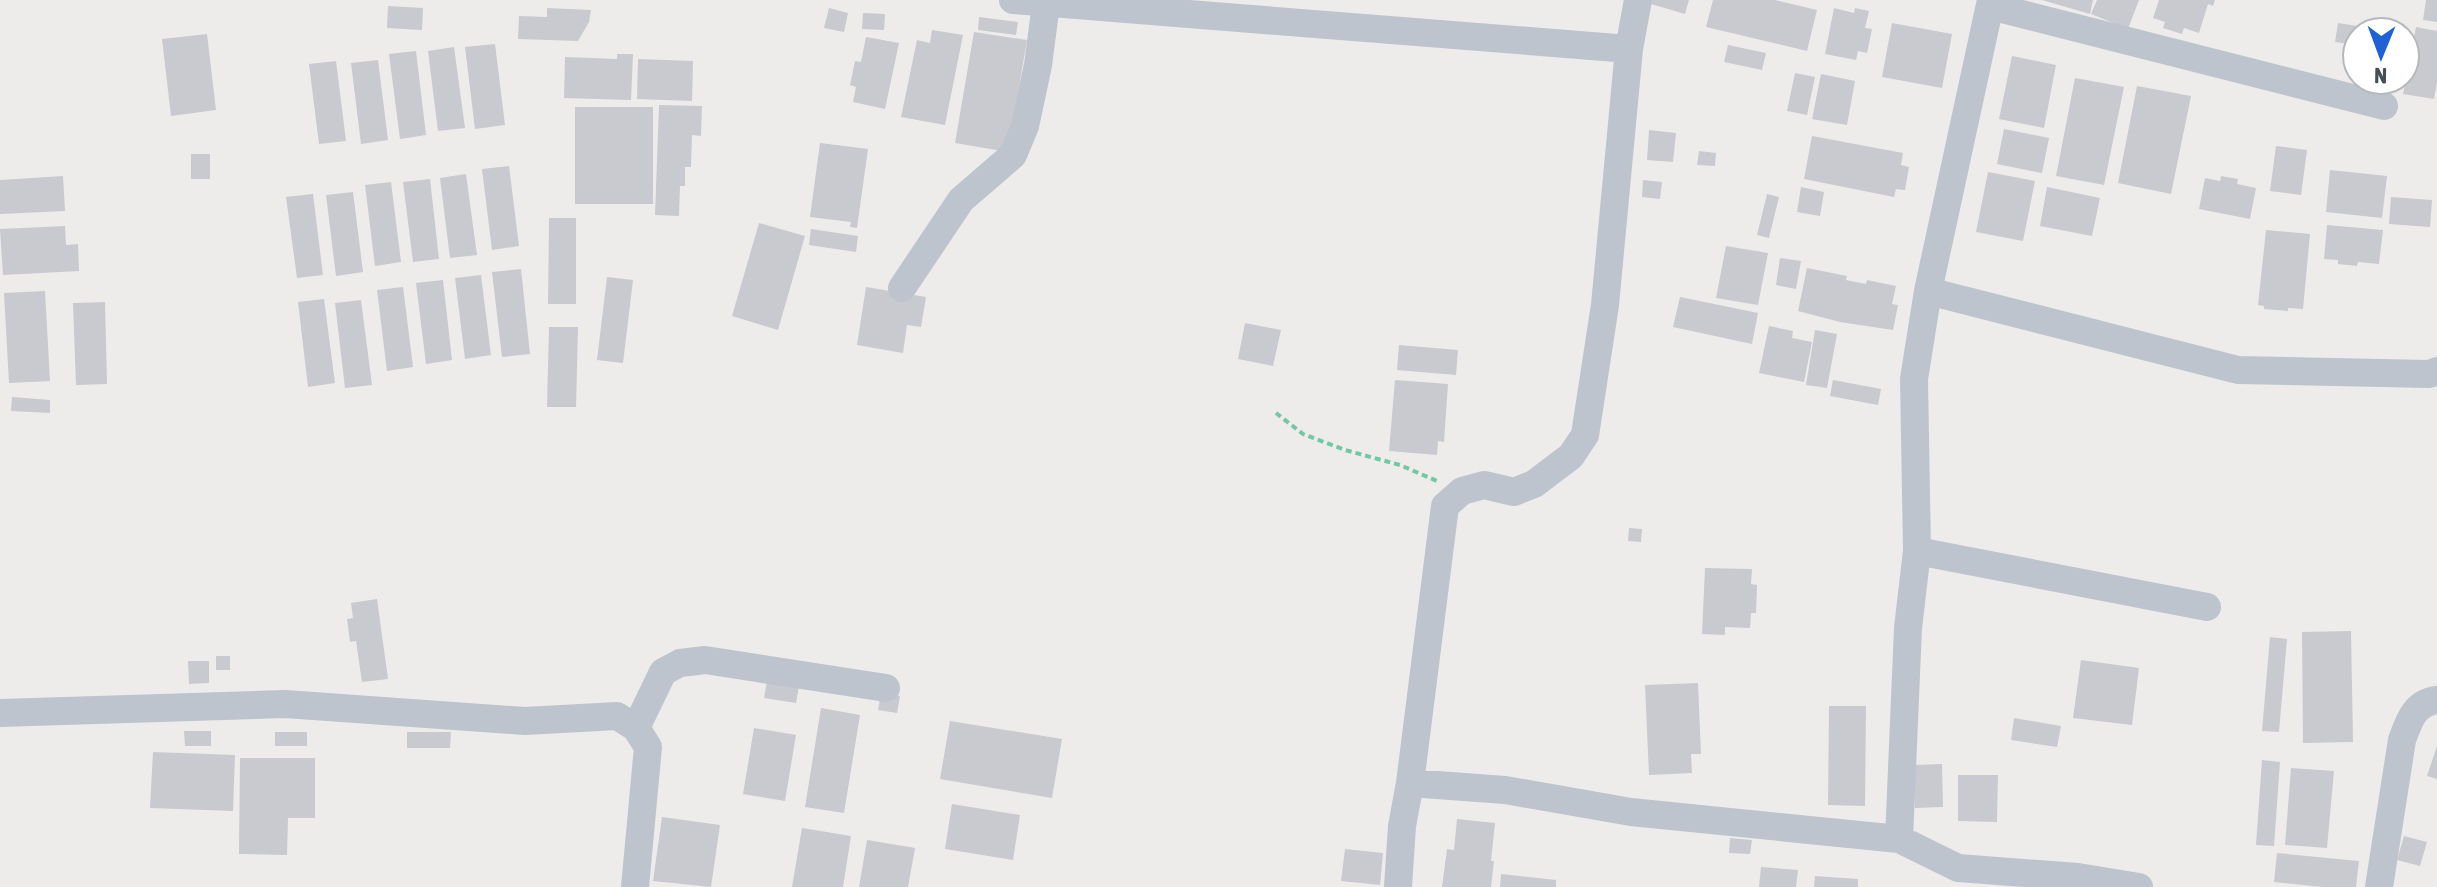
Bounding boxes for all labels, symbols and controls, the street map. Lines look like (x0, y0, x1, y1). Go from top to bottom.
north arrow (2341, 16, 2421, 96)
text: N (2374, 63, 2387, 89)

